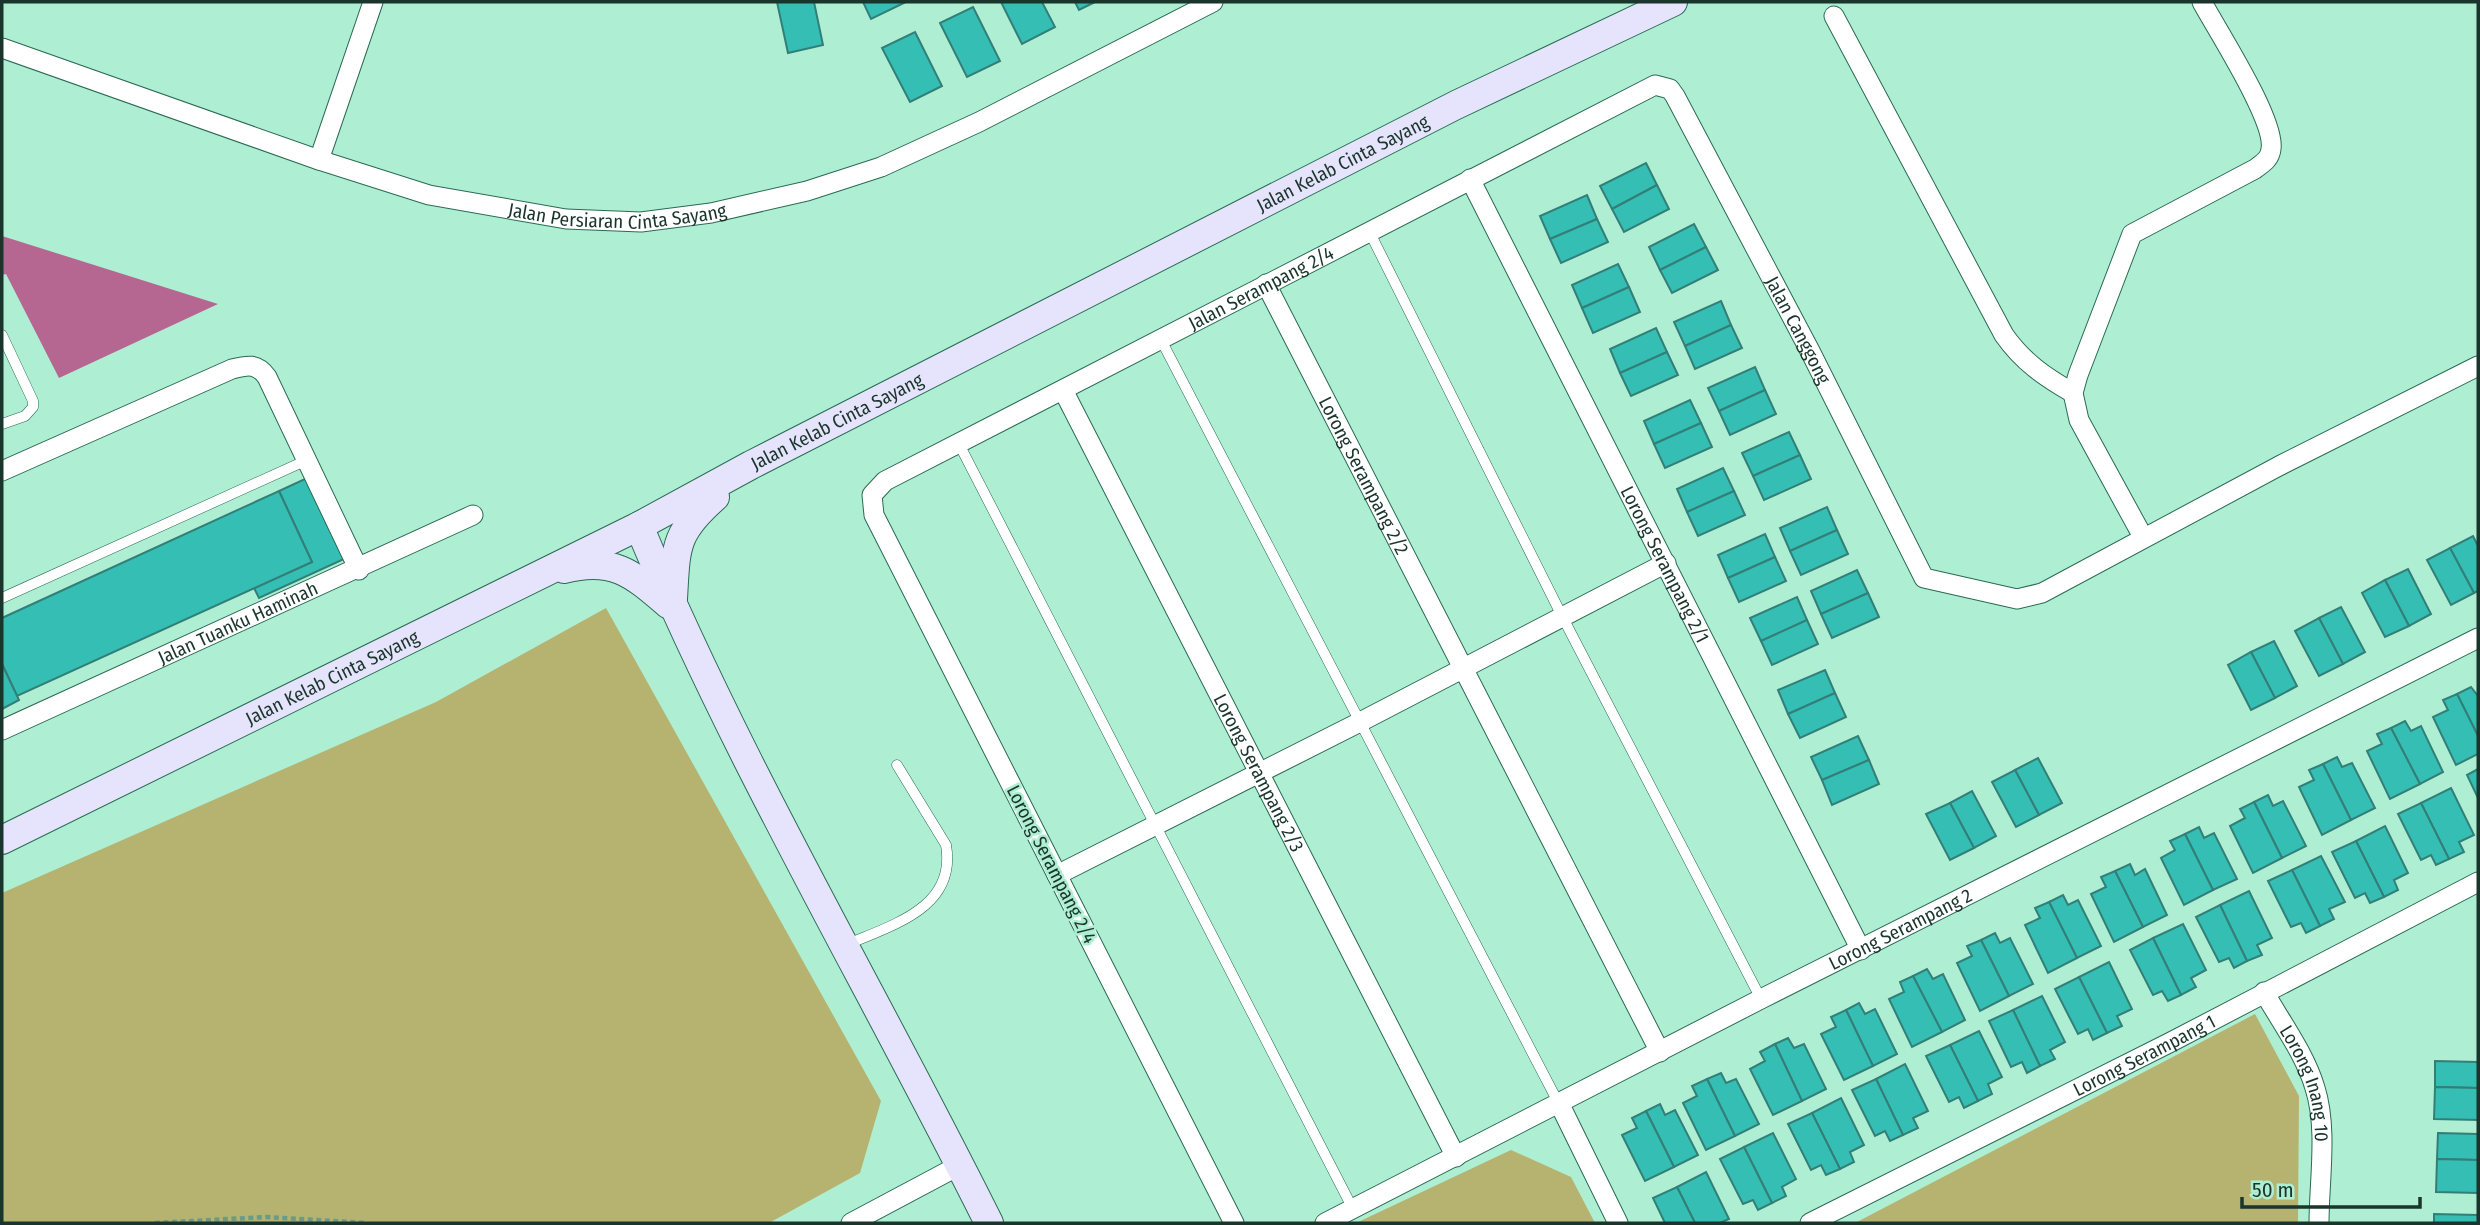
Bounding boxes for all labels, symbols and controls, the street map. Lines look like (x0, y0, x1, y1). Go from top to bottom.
street label: Jalan Kelab Cinta Sayang (1253, 110, 1433, 217)
street label: Jalan Persiaran Cinta Sayang (506, 198, 729, 234)
street label: Jalan Serampang 2/4 (1185, 241, 1337, 335)
street label: Jalan Canggong (1760, 272, 1836, 388)
street label: Jalan Kelab Cinta Sayang (747, 368, 927, 475)
street label: Lorong Serampang 2/2 (1314, 393, 1414, 558)
street label: Lorong Serampang 2/1 (1616, 482, 1714, 647)
street label: Jalan Tuanku Haminah (154, 577, 321, 669)
street label: Jalan Kelab Cinta Sayang (242, 625, 423, 730)
street label: Lorong Serampang 2/3 (1209, 690, 1309, 856)
street label: Lorong Serampang 2/4 (1002, 781, 1101, 947)
street label: Lorong Serampang 2 (1825, 884, 1976, 975)
street label: Lorong Serampang 1 (2069, 1010, 2219, 1101)
street label: Lorong Inang 10 (2275, 1021, 2333, 1142)
scale bar (2242, 1166, 2420, 1210)
text: 50 m (2252, 1177, 2294, 1203)

